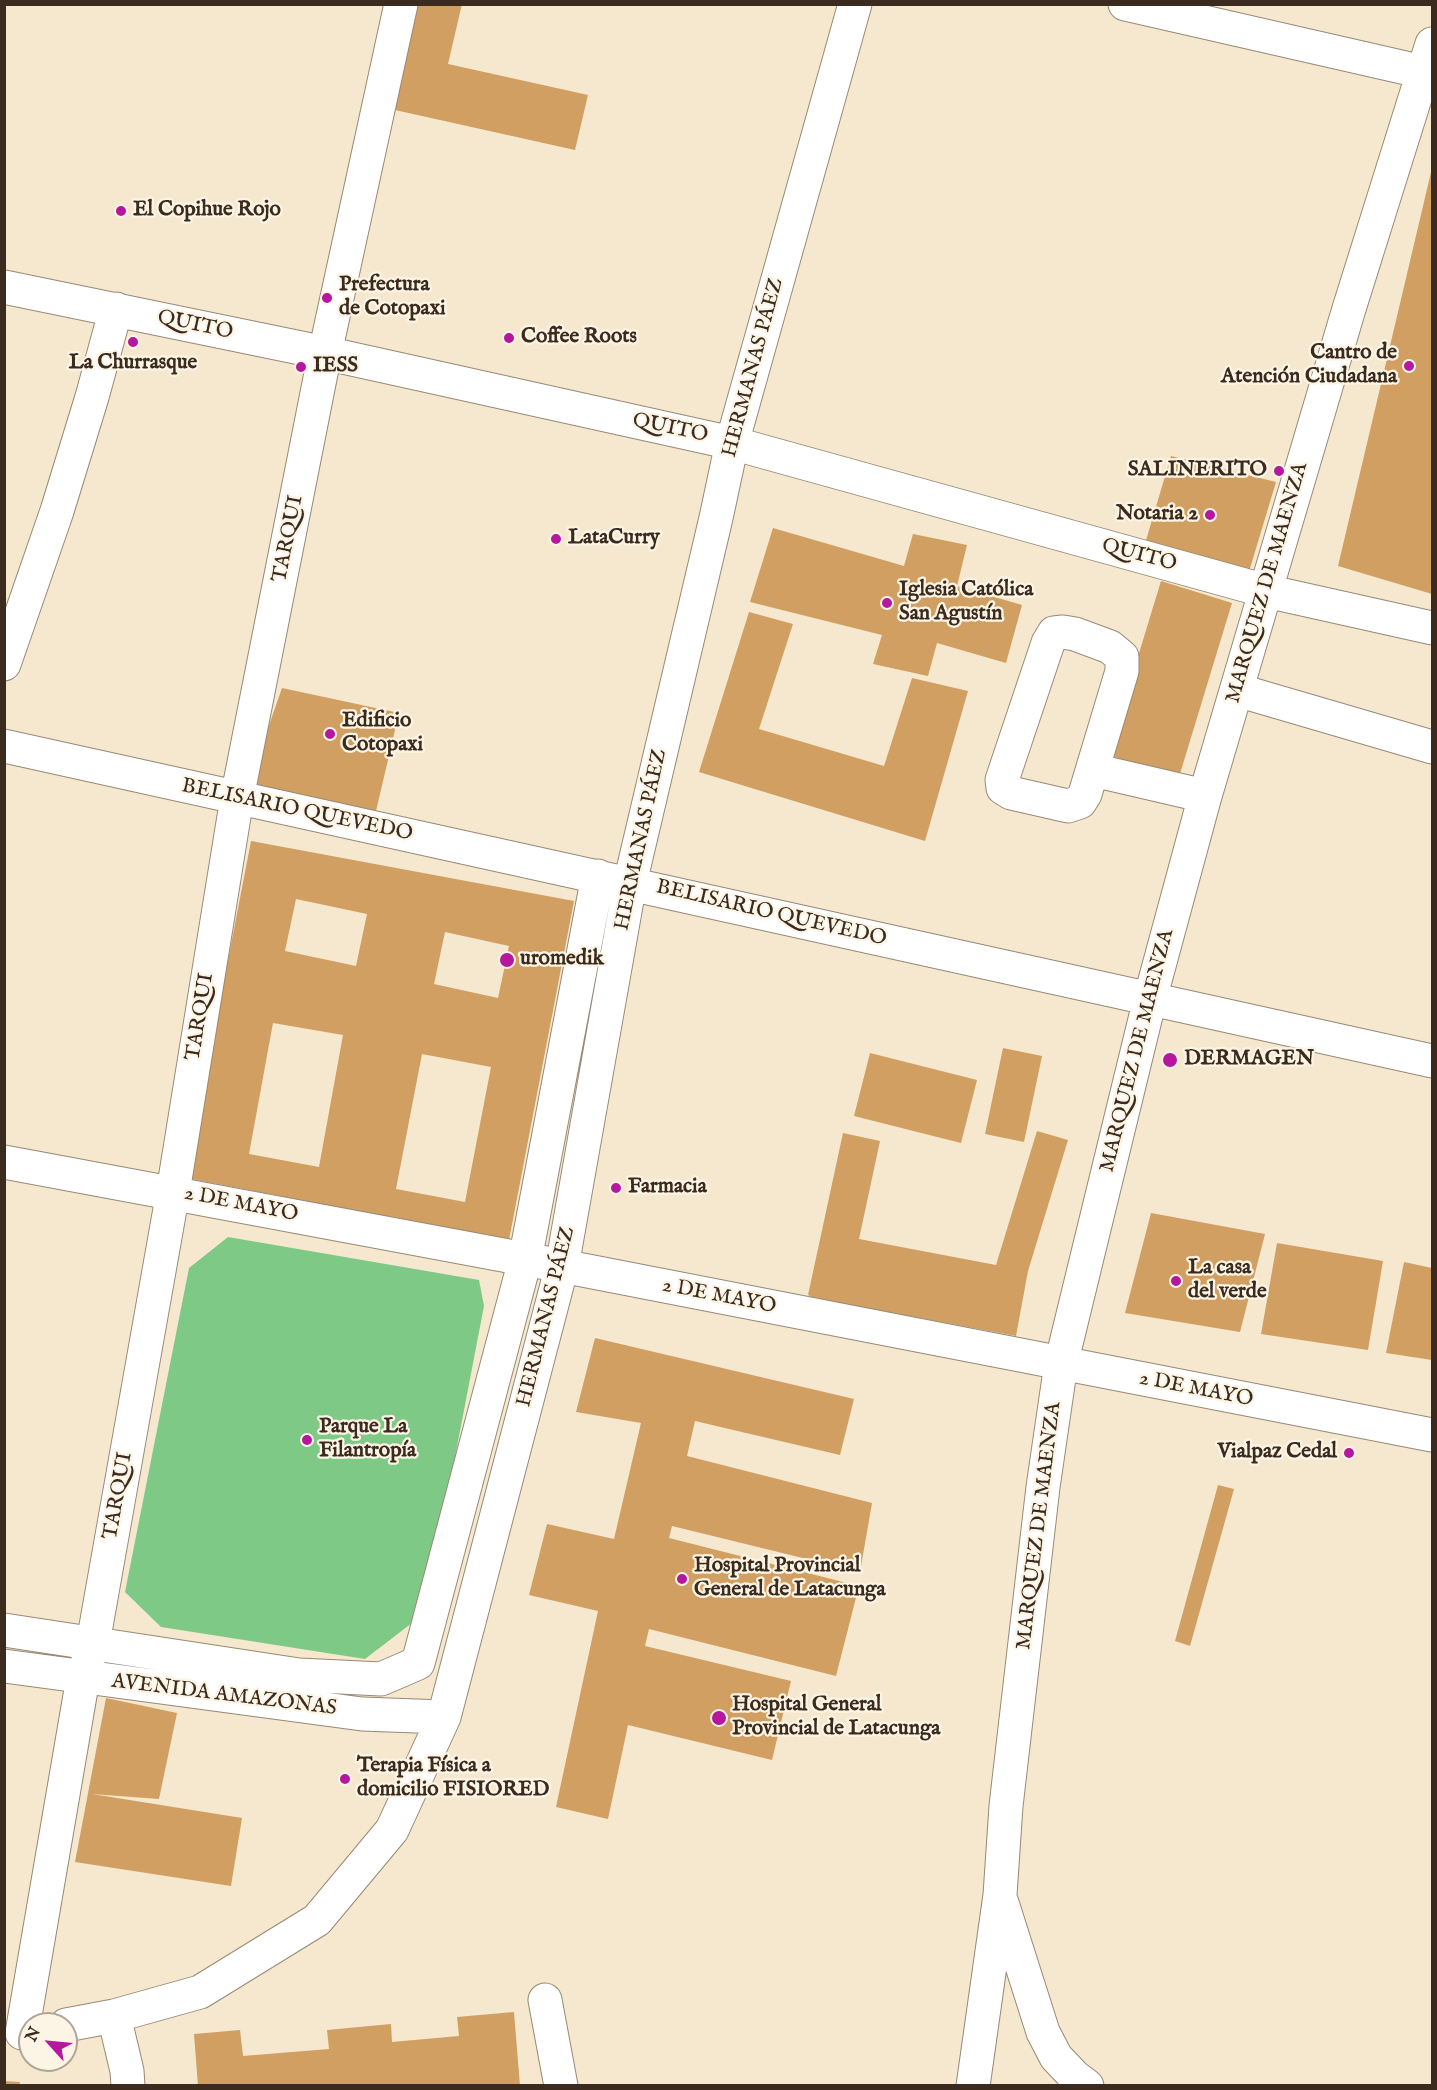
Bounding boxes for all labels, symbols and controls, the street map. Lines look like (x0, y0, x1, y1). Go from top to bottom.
place label: El Copihue Rojo (133, 198, 281, 224)
marker: El Copihue Rojo (114, 204, 128, 218)
place label: Prefectura de Cotopaxi (339, 273, 446, 323)
street label: HERMANAS PÁEZ (718, 276, 790, 460)
marker: Prefectura de Cotopaxi (320, 291, 334, 305)
street label: QUITO (155, 306, 235, 346)
place label: Coffee Roots (521, 325, 637, 351)
marker: Coffee Roots (502, 331, 516, 345)
marker: La Churrasque (126, 335, 140, 349)
place label: Cantro de Atención Ciudadana (1221, 341, 1397, 391)
place label: La Churrasque (69, 351, 197, 377)
place label: IESS (313, 354, 358, 380)
marker: Cantro de Atención Ciudadana (1402, 359, 1416, 373)
marker: IESS (294, 360, 308, 374)
street label: QUITO (630, 409, 710, 449)
place label: SALINERITO (1128, 458, 1267, 484)
street label: MARQUEZ DE MAENZA (1222, 460, 1314, 706)
marker: SALINERITO (1272, 464, 1286, 478)
street label: TARQUI (268, 493, 310, 585)
place label: Notaria 2 (1116, 502, 1198, 528)
marker: Notaria 2 (1203, 508, 1217, 522)
place label: LataCurry (568, 526, 660, 552)
marker: LataCurry (549, 532, 563, 546)
street label: QUITO (1099, 534, 1179, 578)
place label: Iglesia Católica San Agustín (899, 578, 1033, 628)
marker: Iglesia Católica San Agustín (880, 596, 894, 610)
place label: Edificio Cotopaxi (342, 709, 423, 759)
marker: Edificio Cotopaxi (323, 727, 337, 741)
street label: HERMANAS PÁEZ (610, 747, 674, 933)
street label: BELISARIO QUEVEDO (179, 774, 415, 848)
street label: BELISARIO QUEVEDO (653, 875, 889, 953)
street label: MARQUEZ DE MAENZA (1096, 927, 1180, 1175)
place label: uromedik (520, 947, 604, 973)
marker: uromedik (498, 951, 516, 969)
street label: TARQUI (182, 971, 220, 1063)
place label: DERMAGEN (1184, 1047, 1314, 1073)
marker: DERMAGEN (1161, 1051, 1179, 1069)
place label: Farmacia (628, 1175, 707, 1201)
marker: Farmacia (609, 1181, 623, 1195)
street label: 2 DE MAYO (182, 1182, 300, 1228)
street label: HERMANAS PÁEZ (512, 1224, 582, 1410)
place label: La casa del verde (1188, 1256, 1267, 1306)
street label: 2 DE MAYO (660, 1274, 778, 1320)
marker: La casa del verde (1169, 1274, 1183, 1288)
street label: 2 DE MAYO (1137, 1367, 1255, 1413)
street label: MARQUEZ DE MAENZA (1012, 1401, 1068, 1651)
place label: Parque La Filantropía (319, 1415, 416, 1465)
marker: Parque La Filantropía (300, 1433, 314, 1447)
place label: Vialpaz Cedal (1217, 1440, 1337, 1466)
marker: Vialpaz Cedal (1342, 1446, 1356, 1460)
street label: TARQUI (99, 1450, 139, 1542)
place label: Hospital Provincial General de Latacunga (694, 1554, 886, 1604)
marker: Hospital Provincial General de Latacunga (675, 1572, 689, 1586)
street label: AVENIDA AMAZONAS (110, 1670, 338, 1722)
place label: Hospital General Provincial de Latacunga (732, 1693, 940, 1743)
marker: Hospital General Provincial de Latacunga (710, 1709, 728, 1727)
place label: Terapia Física a domicilio FISIORED (357, 1754, 549, 1804)
marker: Terapia Física a domicilio FISIORED (338, 1772, 352, 1786)
north arrow (18, 2012, 78, 2072)
text: N (22, 2024, 46, 2045)

